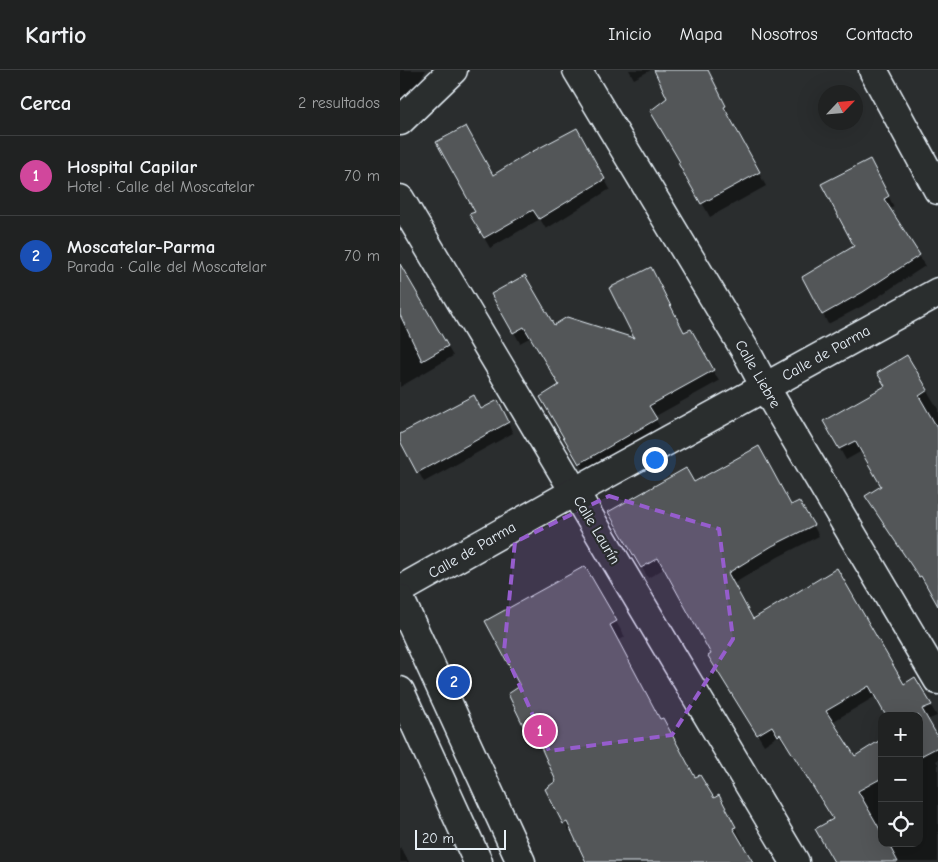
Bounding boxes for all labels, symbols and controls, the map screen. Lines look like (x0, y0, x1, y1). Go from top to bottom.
text: Kartio (25, 21, 87, 49)
text: Inicio (608, 24, 652, 45)
text: Mapa (680, 24, 723, 45)
text: Nosotros (751, 24, 818, 45)
text: Contacto (846, 24, 913, 45)
north arrow (818, 85, 863, 130)
text: Cerca (20, 91, 71, 115)
text: 2 resultados (298, 94, 380, 112)
text: Hospital Capilar (67, 156, 197, 178)
text: 1 (33, 167, 39, 185)
text: 70 m (344, 167, 380, 185)
text: Hotel · Calle del Moscatelar (67, 178, 254, 196)
text: Moscatelar-Parma (67, 236, 215, 258)
text: 2 (32, 247, 40, 265)
text: 70 m (344, 247, 380, 265)
text: Parada · Calle del Moscatelar (67, 258, 266, 276)
street label: Calle de Parma (779, 321, 873, 385)
street label: Calle Liebre (731, 337, 785, 412)
your location (642, 447, 668, 473)
street label: Calle Laurín (570, 493, 624, 567)
street label: Calle de Parma (425, 518, 519, 582)
pin: 2 (438, 663, 470, 701)
pin: 1 (524, 712, 556, 750)
map controls (878, 712, 923, 847)
button: + (878, 712, 923, 757)
button: − (878, 757, 923, 802)
button: locate (878, 802, 923, 847)
scale bar (415, 827, 506, 850)
text: 20 m (422, 830, 454, 847)

